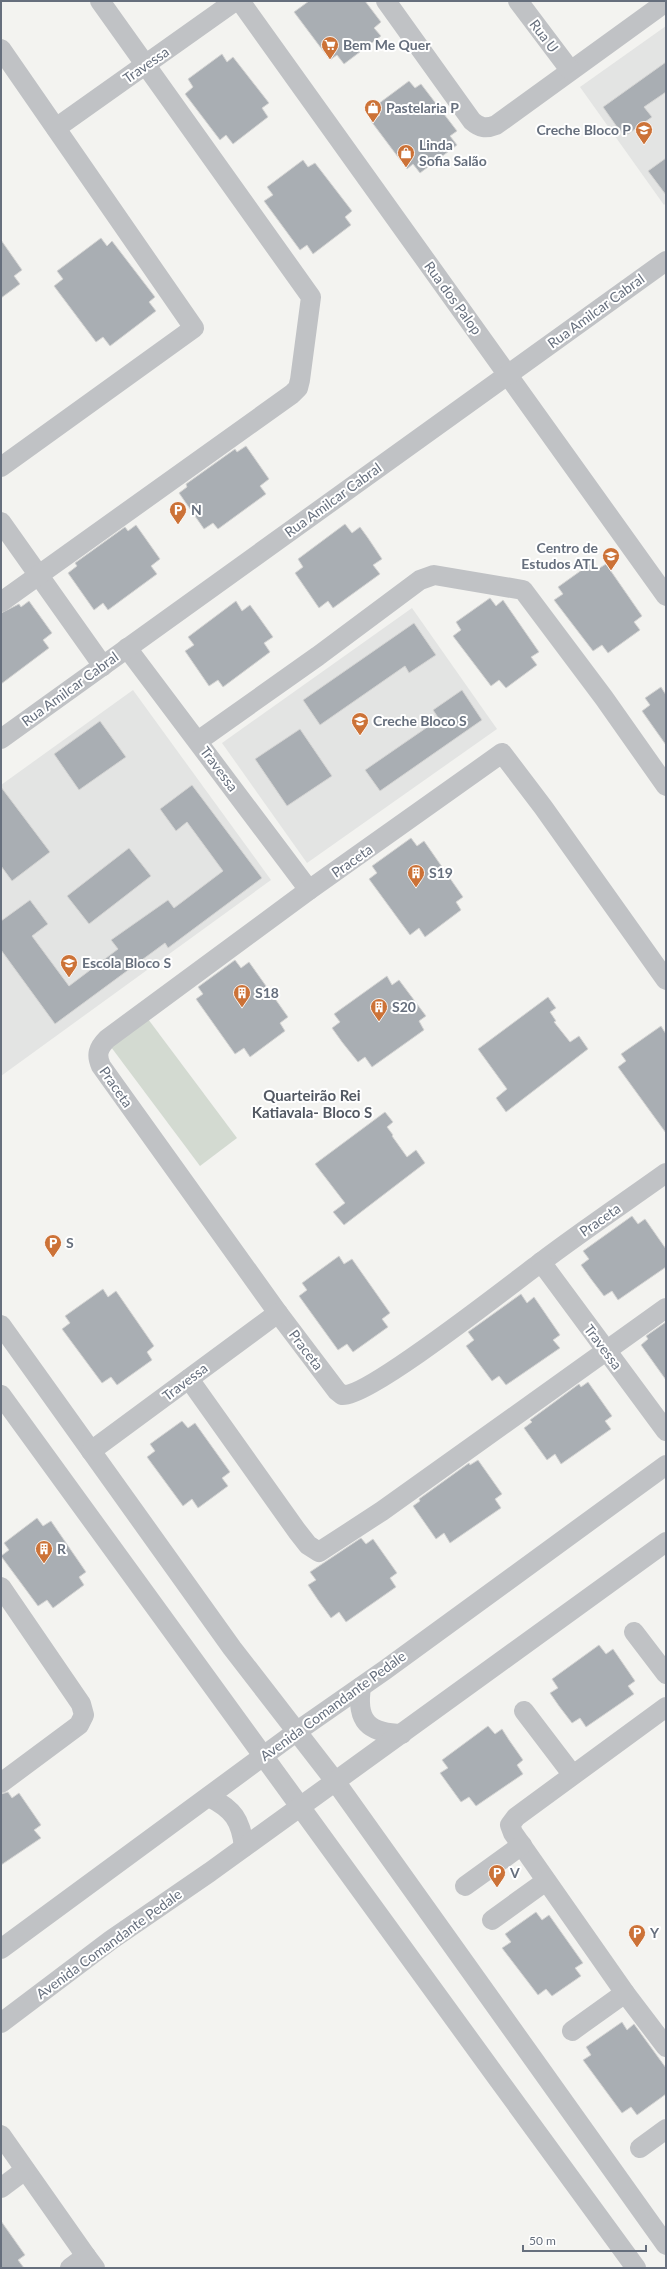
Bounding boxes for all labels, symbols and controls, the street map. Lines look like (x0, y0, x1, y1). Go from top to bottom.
street label: Rua U (526, 16, 562, 56)
supermarket icon: Bem Me Quer (320, 35, 340, 60)
place label: Bem Me Quer (343, 36, 431, 53)
street label: Travessa (120, 43, 172, 86)
shop icon: Pastelaria P (363, 98, 383, 123)
place label: Pastelaria P (386, 99, 459, 116)
school or university icon: Creche Bloco P (634, 120, 654, 145)
place label: Creche Bloco P (536, 121, 631, 138)
place label: Linda Sofia Salão (419, 136, 487, 169)
shop icon: Linda Sofia Salão (396, 143, 416, 168)
street label: Rua dos Palop (421, 258, 486, 338)
street label: Rua Amilcar Cabral (544, 270, 647, 351)
street label: Rua Amilcar Cabral (281, 459, 384, 540)
parking icon: N (168, 500, 188, 525)
place label: N (191, 501, 202, 518)
place label: Centro de Estudos ATL (521, 539, 599, 572)
school or university icon: Centro de Estudos ATL (601, 546, 621, 571)
street label: Rua Amilcar Cabral (18, 648, 121, 729)
school or university icon: Creche Bloco S (350, 711, 370, 736)
place label: Creche Bloco S (373, 712, 467, 729)
street label: Travessa (197, 743, 242, 795)
street label: Praceta (328, 840, 375, 881)
building icon: S19 (406, 863, 426, 888)
place label: S19 (429, 864, 453, 881)
school or university icon: Escola Bloco S (59, 953, 79, 978)
place label: Escola Bloco S (82, 954, 171, 971)
building icon: S18 (232, 983, 252, 1008)
place label: S18 (255, 984, 279, 1001)
building icon: S20 (369, 997, 389, 1022)
place label: S20 (392, 998, 416, 1015)
street label: Praceta (96, 1063, 137, 1110)
district label: Quarteirão Rei Katiavala- Bloco S (252, 1086, 372, 1121)
street label: Praceta (576, 1199, 623, 1240)
parking icon: S (43, 1233, 63, 1258)
place label: S (66, 1234, 74, 1251)
street label: Travessa (581, 1321, 626, 1373)
street label: Praceta (286, 1326, 327, 1373)
street label: Travessa (159, 1359, 211, 1404)
building icon: R (34, 1539, 54, 1564)
place label: R (57, 1540, 67, 1557)
street label: Avenida Comandante Pedale (257, 1647, 409, 1764)
parking icon: V (487, 1863, 507, 1888)
place label: V (509, 1864, 520, 1881)
street label: Avenida Comandante Pedale (33, 1885, 185, 2002)
parking icon: Y (627, 1923, 647, 1948)
place label: Y (649, 1924, 660, 1941)
scale bar (523, 2227, 646, 2253)
text: 50 m (529, 2233, 556, 2248)

